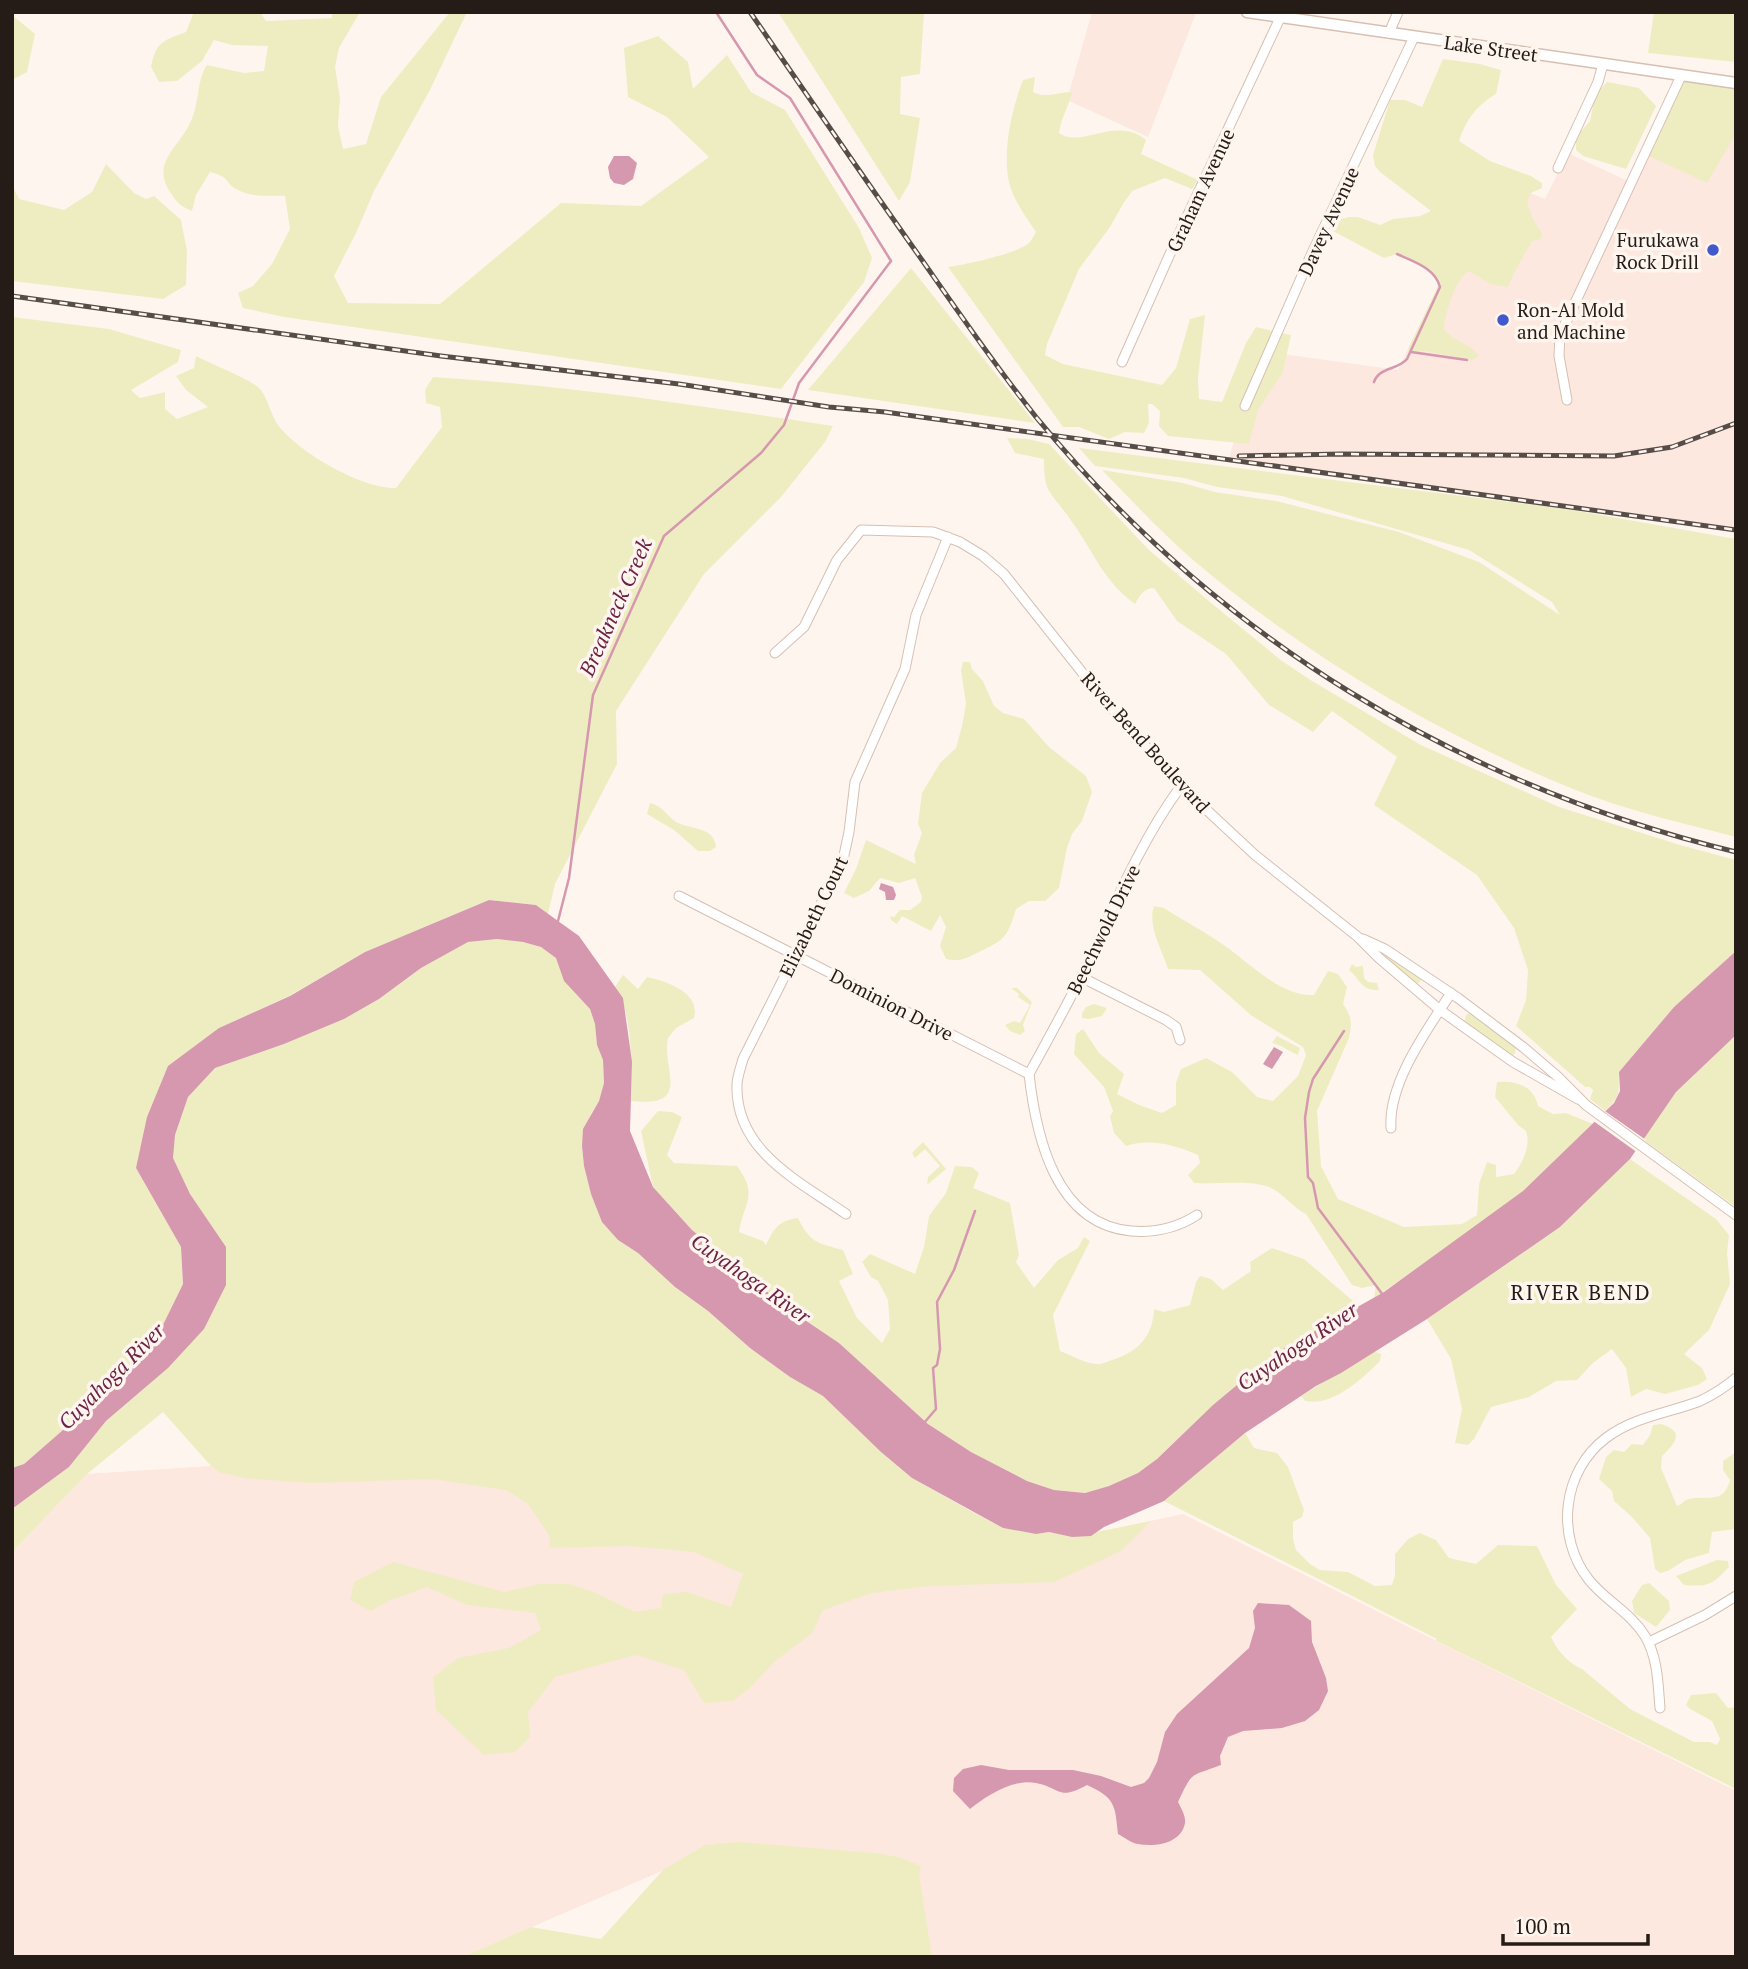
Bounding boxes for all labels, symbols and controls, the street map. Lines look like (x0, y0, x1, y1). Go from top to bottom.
street label: Lake Street (1442, 29, 1540, 67)
street label: Graham Avenue (1160, 124, 1240, 256)
street label: Davey Avenue (1292, 162, 1364, 280)
place label: Furukawa Rock Drill (1616, 227, 1699, 274)
marker: Furukawa Rock Drill (1705, 242, 1721, 258)
place label: Ron-Al Mold and Machine (1517, 297, 1626, 344)
marker: Ron-Al Mold and Machine (1495, 312, 1511, 328)
water label: Breakneck Creek (572, 533, 658, 681)
street label: River Bend Boulevard (1076, 666, 1216, 818)
street label: Elizabeth Court (773, 851, 853, 981)
street label: Beechwold Drive (1061, 860, 1145, 998)
street label: Dominion Drive (826, 962, 958, 1046)
water label: Cuyahoga River (686, 1226, 817, 1330)
district label: RIVER BEND (1510, 1278, 1652, 1306)
water label: Cuyahoga River (1231, 1295, 1363, 1397)
water label: Cuyahoga River (52, 1316, 171, 1435)
scale bar (1503, 1902, 1648, 1946)
text: 100 m (1514, 1912, 1571, 1940)

